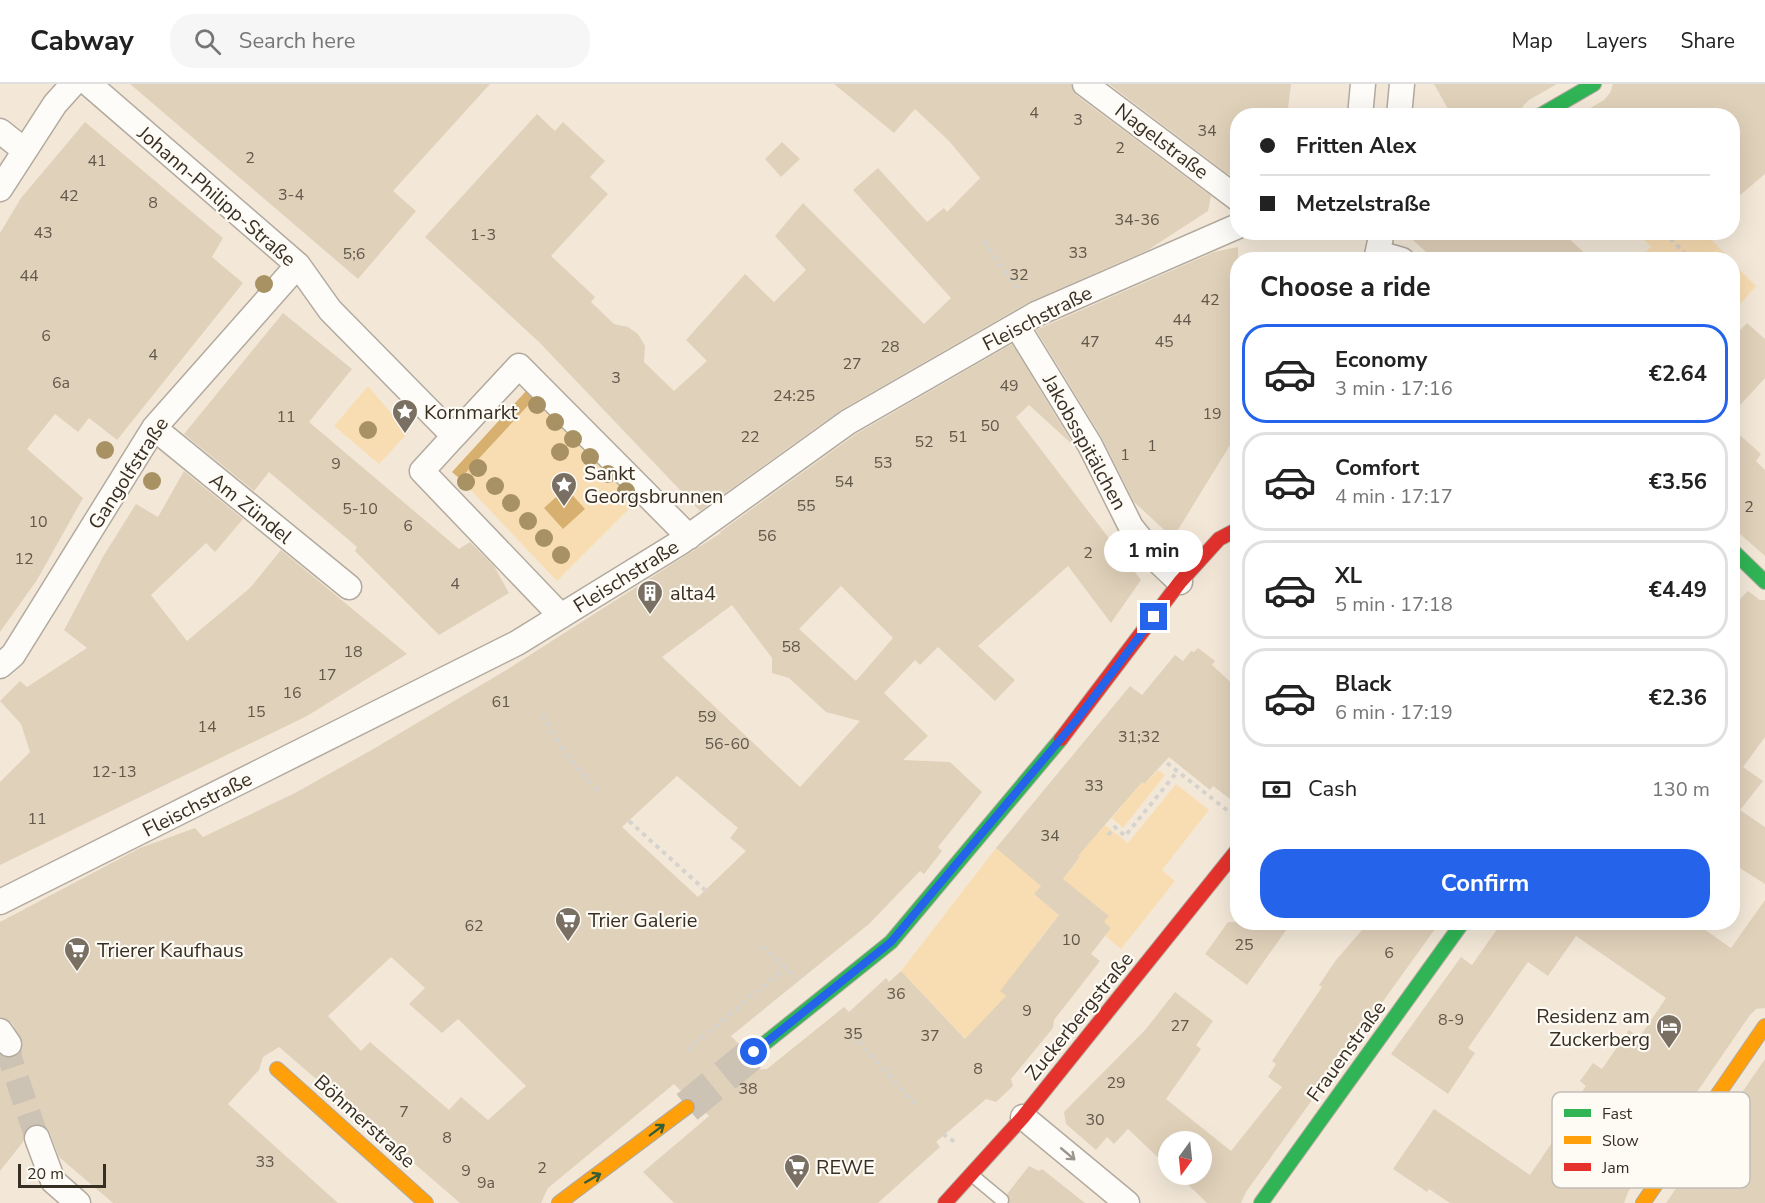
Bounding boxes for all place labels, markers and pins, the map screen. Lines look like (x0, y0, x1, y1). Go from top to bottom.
place icon: Kornmarkt (390, 397, 420, 435)
place label: Kornmarkt (424, 399, 519, 426)
place label: Sankt Georgsbrunnen (584, 460, 723, 510)
place icon: Sankt Georgsbrunnen (549, 470, 579, 508)
building icon: alta4 (635, 578, 665, 616)
place label: alta4 (670, 580, 716, 607)
supermarket icon: Trier Galerie (553, 905, 583, 943)
place label: Trier Galerie (588, 907, 697, 934)
supermarket icon: Trierer Kaufhaus (62, 935, 92, 973)
place label: Trierer Kaufhaus (97, 937, 244, 964)
place label: Residenz am Zuckerberg (1536, 1003, 1650, 1053)
hotel icon: Residenz am Zuckerberg (1654, 1012, 1684, 1050)
supermarket icon: REWE (782, 1152, 812, 1190)
place label: REWE (816, 1154, 875, 1181)

